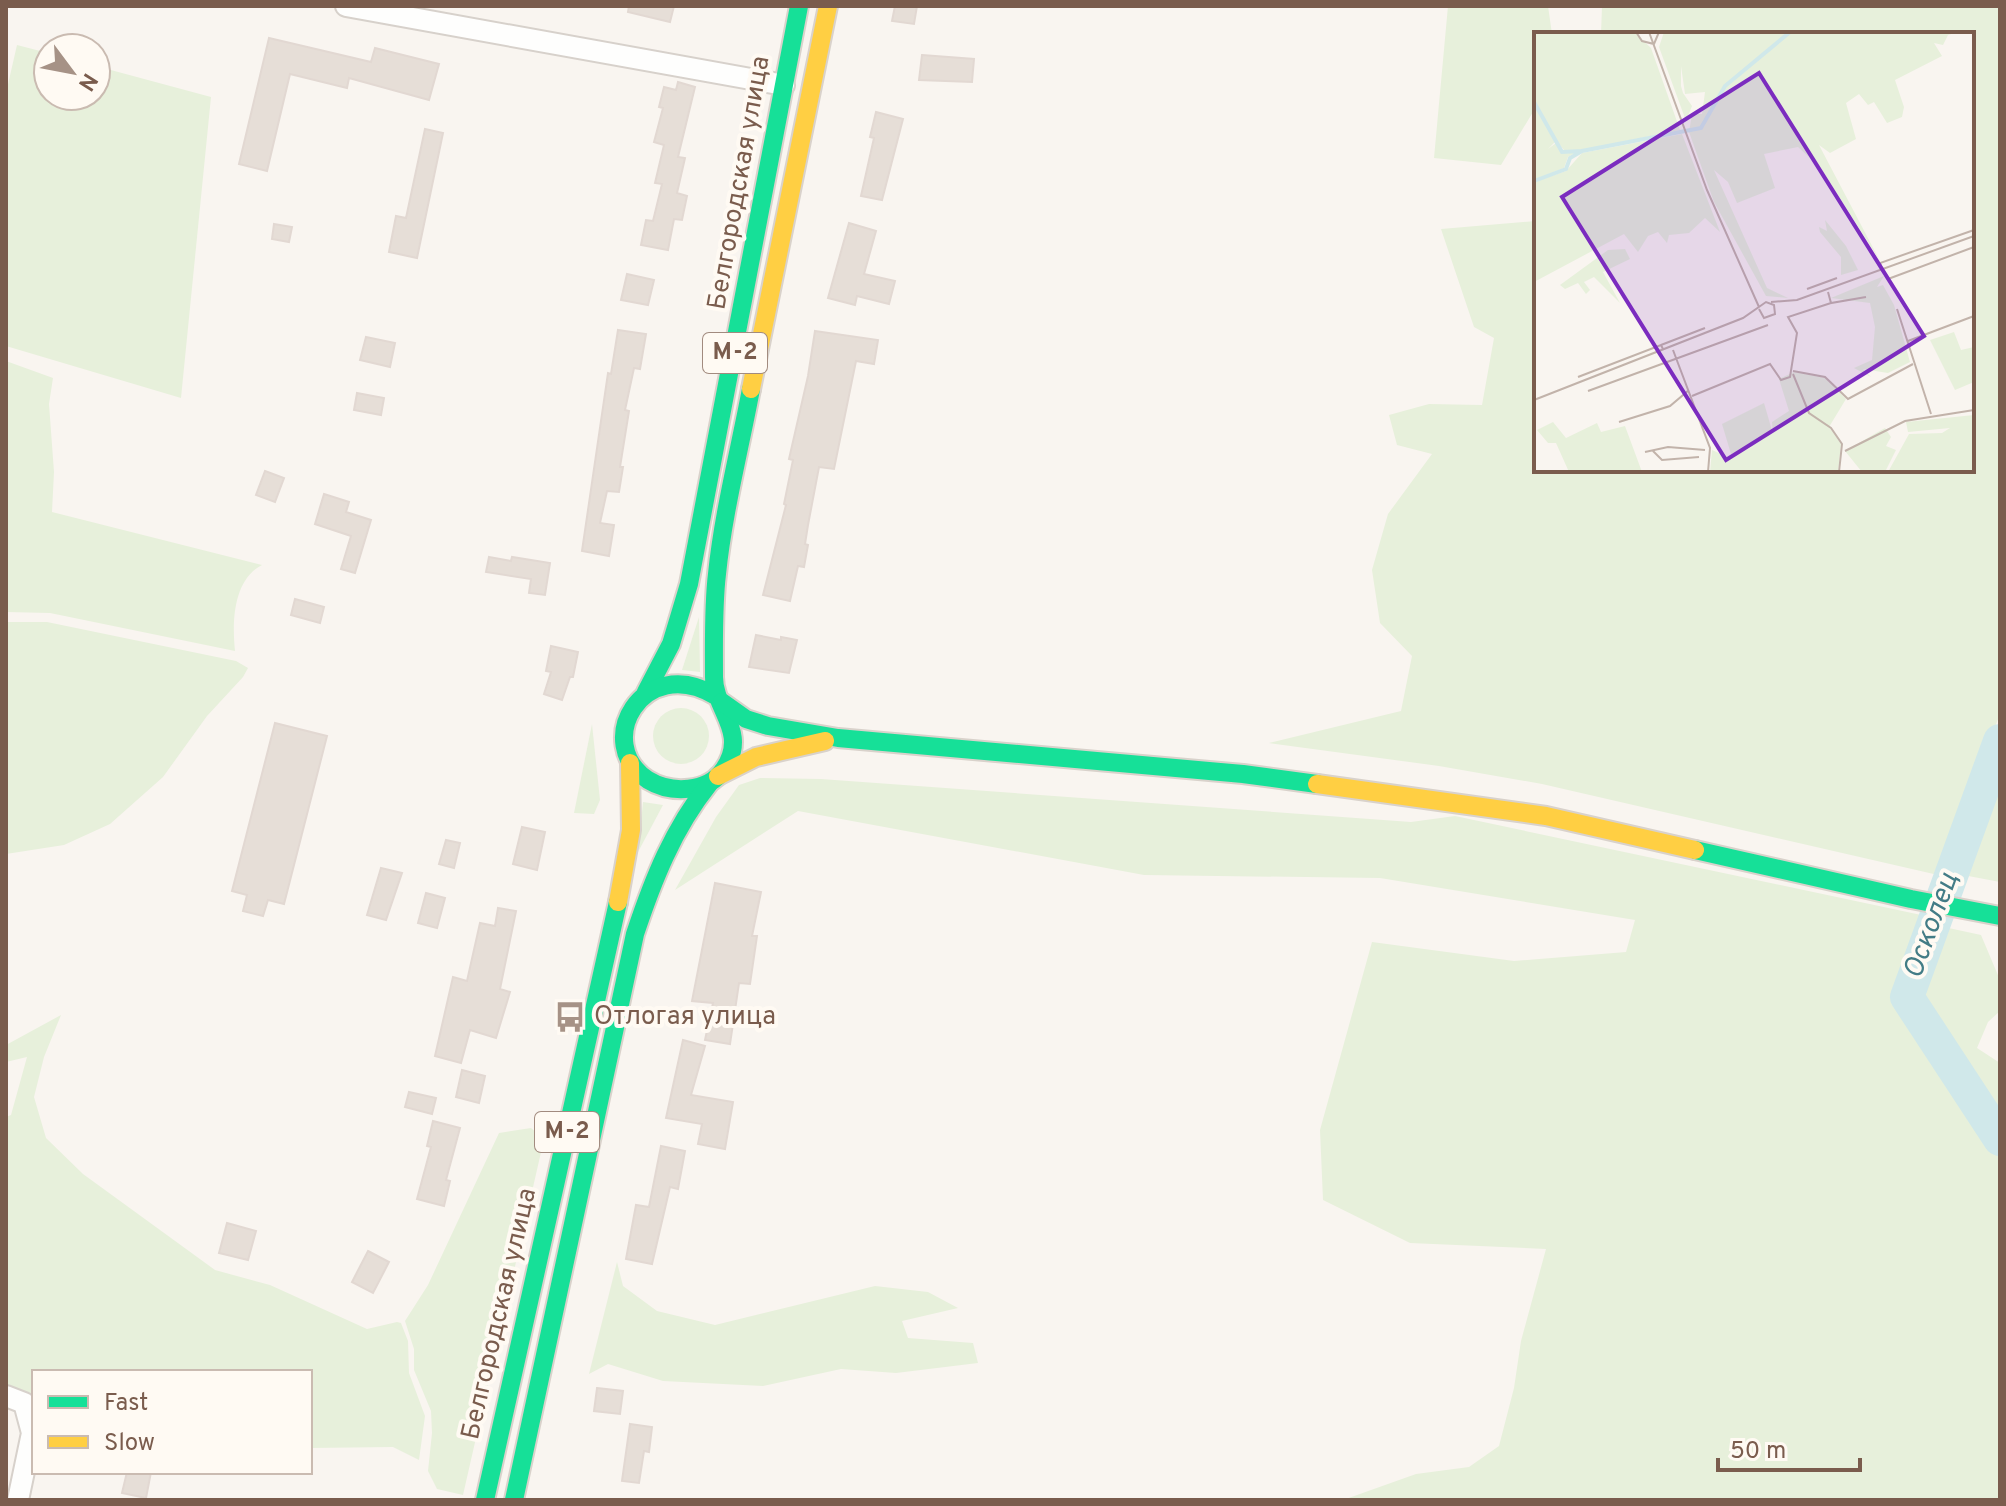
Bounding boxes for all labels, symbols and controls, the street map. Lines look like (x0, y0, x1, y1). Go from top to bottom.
north arrow (32, 32, 112, 112)
inset map (1534, 32, 1974, 472)
street label: Белгородская улица (701, 54, 779, 312)
text: N (71, 67, 102, 95)
road number: М-2 (703, 333, 767, 373)
water label: Осколец (1896, 868, 1968, 984)
bus stop icon: Отлогая улица (553, 1000, 587, 1034)
place label: Отлогая улица (594, 1001, 776, 1034)
road number: М-2 (535, 1112, 599, 1152)
street label: Белгородская улица (455, 1185, 545, 1443)
legend (32, 1370, 312, 1474)
text: Fast (104, 1389, 148, 1419)
scale bar (1718, 1422, 1860, 1472)
text: Slow (104, 1429, 155, 1459)
text: 50 m (1730, 1437, 1786, 1467)

